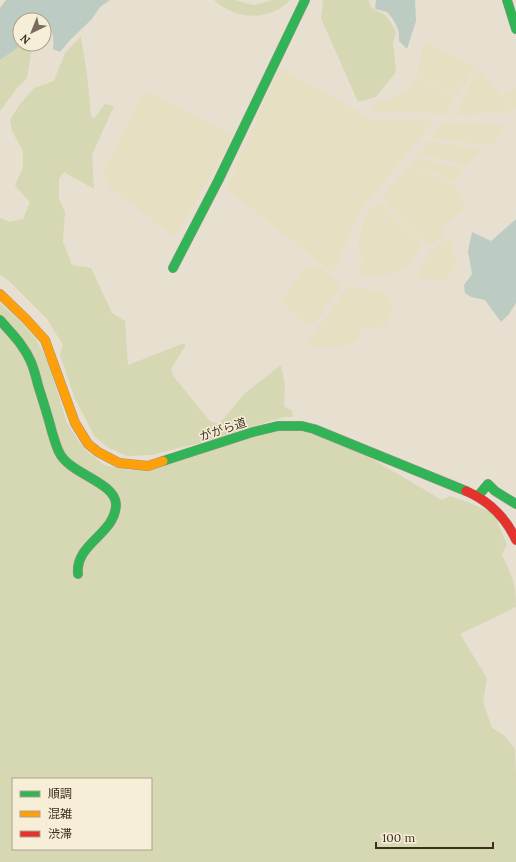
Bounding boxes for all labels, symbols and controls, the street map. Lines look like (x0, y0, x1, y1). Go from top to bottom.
north arrow (12, 12, 52, 52)
text: N (17, 31, 33, 47)
street label: ががら道 (198, 414, 248, 444)
legend (12, 778, 152, 850)
text: 順調 (48, 786, 72, 801)
text: 混雑 (48, 806, 72, 821)
scale bar (376, 824, 493, 850)
text: 渋滞 (48, 826, 72, 841)
text: 100 m (382, 830, 415, 845)

